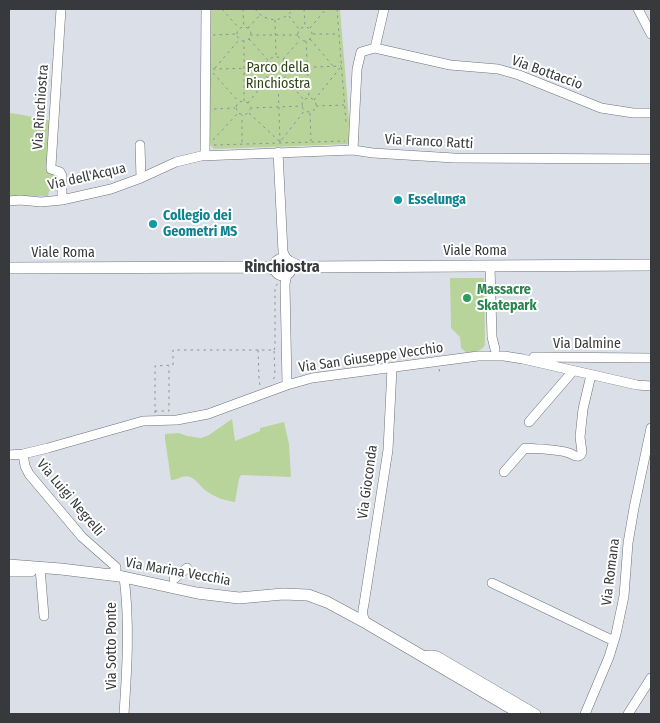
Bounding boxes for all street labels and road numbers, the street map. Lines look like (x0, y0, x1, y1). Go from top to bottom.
street label: Via Bottaccio (509, 52, 585, 94)
street label: Via Rinchiostra (30, 64, 52, 150)
street label: Via Franco Ratti (384, 131, 474, 153)
street label: Via dell'Acqua (46, 160, 128, 194)
street label: Viale Roma (443, 243, 507, 259)
street label: Viale Roma (31, 245, 95, 261)
street label: Via Dalmine (553, 336, 621, 352)
street label: Via San Giuseppe Vecchio (298, 340, 444, 376)
street label: Via Gioconda (354, 444, 382, 520)
street label: Via Luigi Negrelli (33, 456, 107, 540)
street label: Via Romana (599, 538, 623, 606)
street label: Via Marina Vecchia (124, 554, 232, 590)
street label: Via Sotto Ponte (104, 602, 120, 690)

